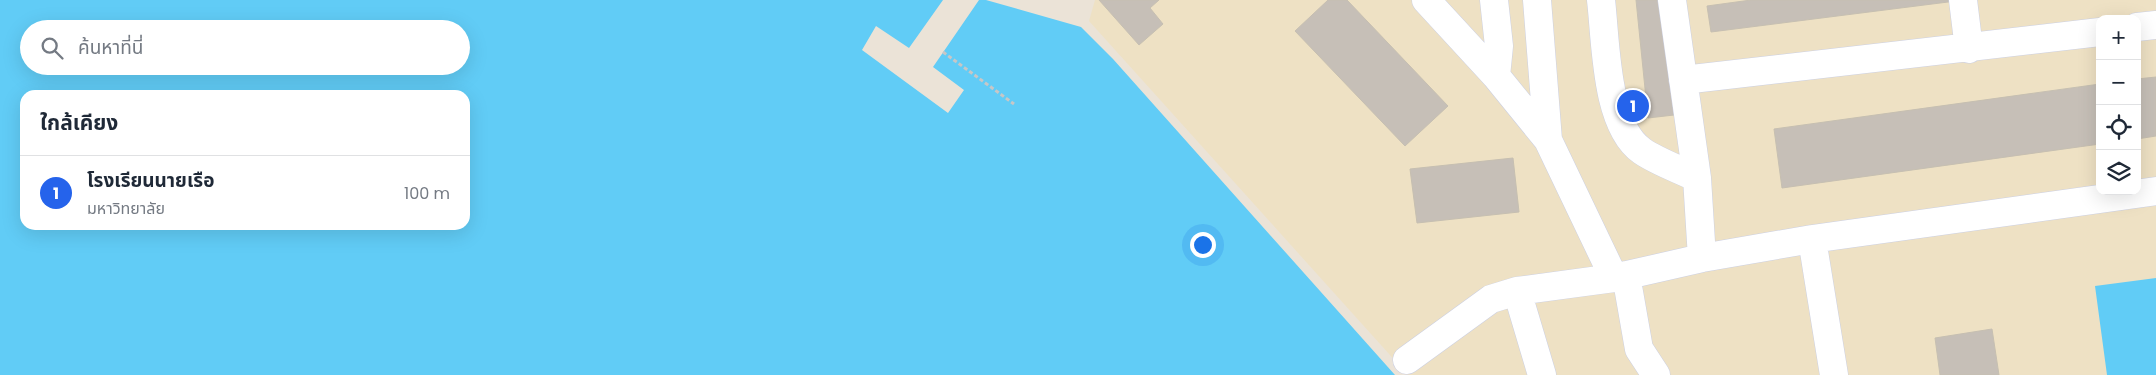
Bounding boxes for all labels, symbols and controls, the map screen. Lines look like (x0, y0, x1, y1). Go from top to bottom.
map controls (2096, 15, 2141, 195)
button: + (2096, 15, 2141, 60)
search box (20, 20, 470, 75)
icon: search (38, 34, 66, 62)
text: ค้นหาที่นี่ (78, 34, 143, 61)
button: − (2096, 60, 2141, 105)
pin: 1 (1617, 87, 1649, 125)
button: locate (2096, 105, 2141, 150)
text: ใกล้เคียง (40, 108, 118, 137)
button: layers (2096, 150, 2141, 195)
text: โรงเรียนนายเรือ (87, 167, 214, 194)
text: 1 (53, 182, 59, 205)
text: 100 m (404, 182, 450, 205)
text: มหาวิทยาลัย (87, 197, 165, 220)
your location (1190, 232, 1216, 258)

